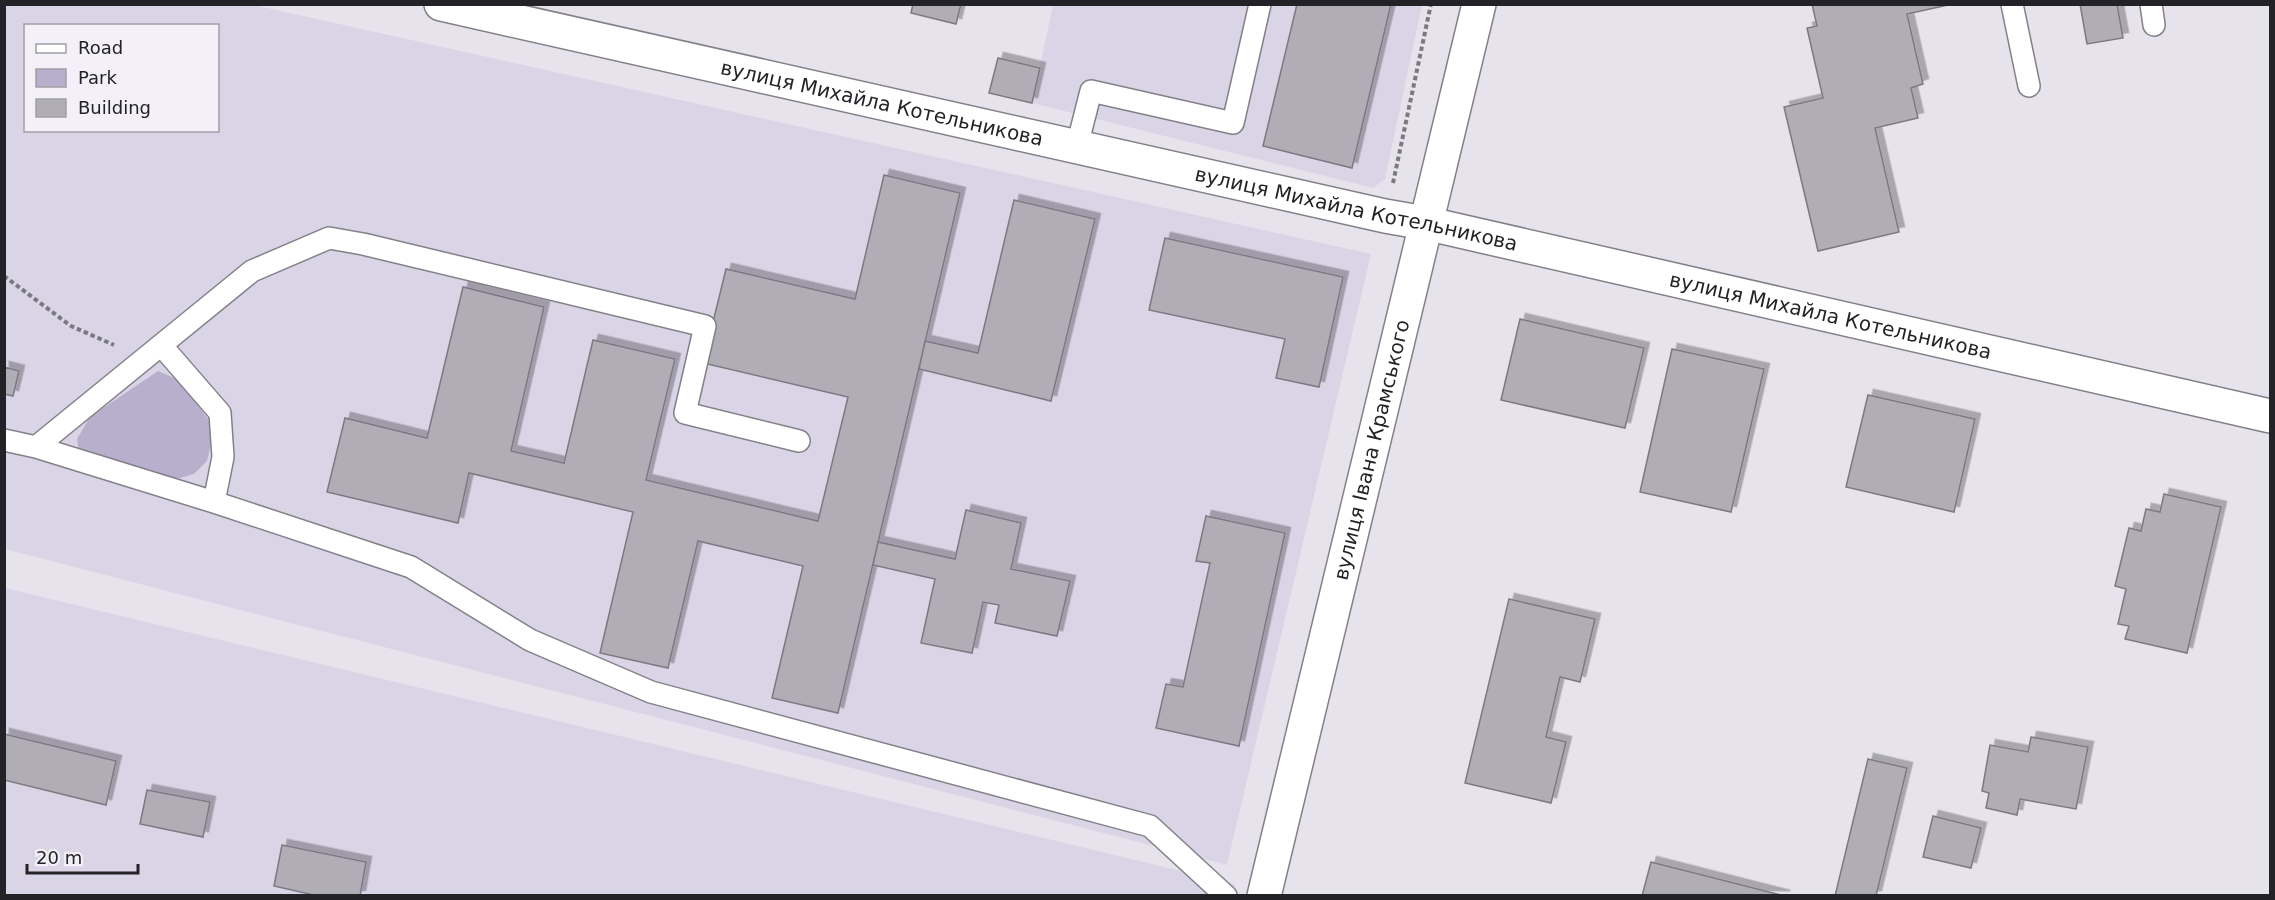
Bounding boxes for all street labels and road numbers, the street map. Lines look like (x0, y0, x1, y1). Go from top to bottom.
street label: вулиця Михайла Котельникова (719, 55, 1046, 151)
street label: вулиця Михайла Котельникова (1193, 162, 1520, 256)
street label: вулиця Михайла Котельникова (1667, 267, 1994, 364)
street label: вулиця Івана Крамського (1329, 317, 1415, 583)

